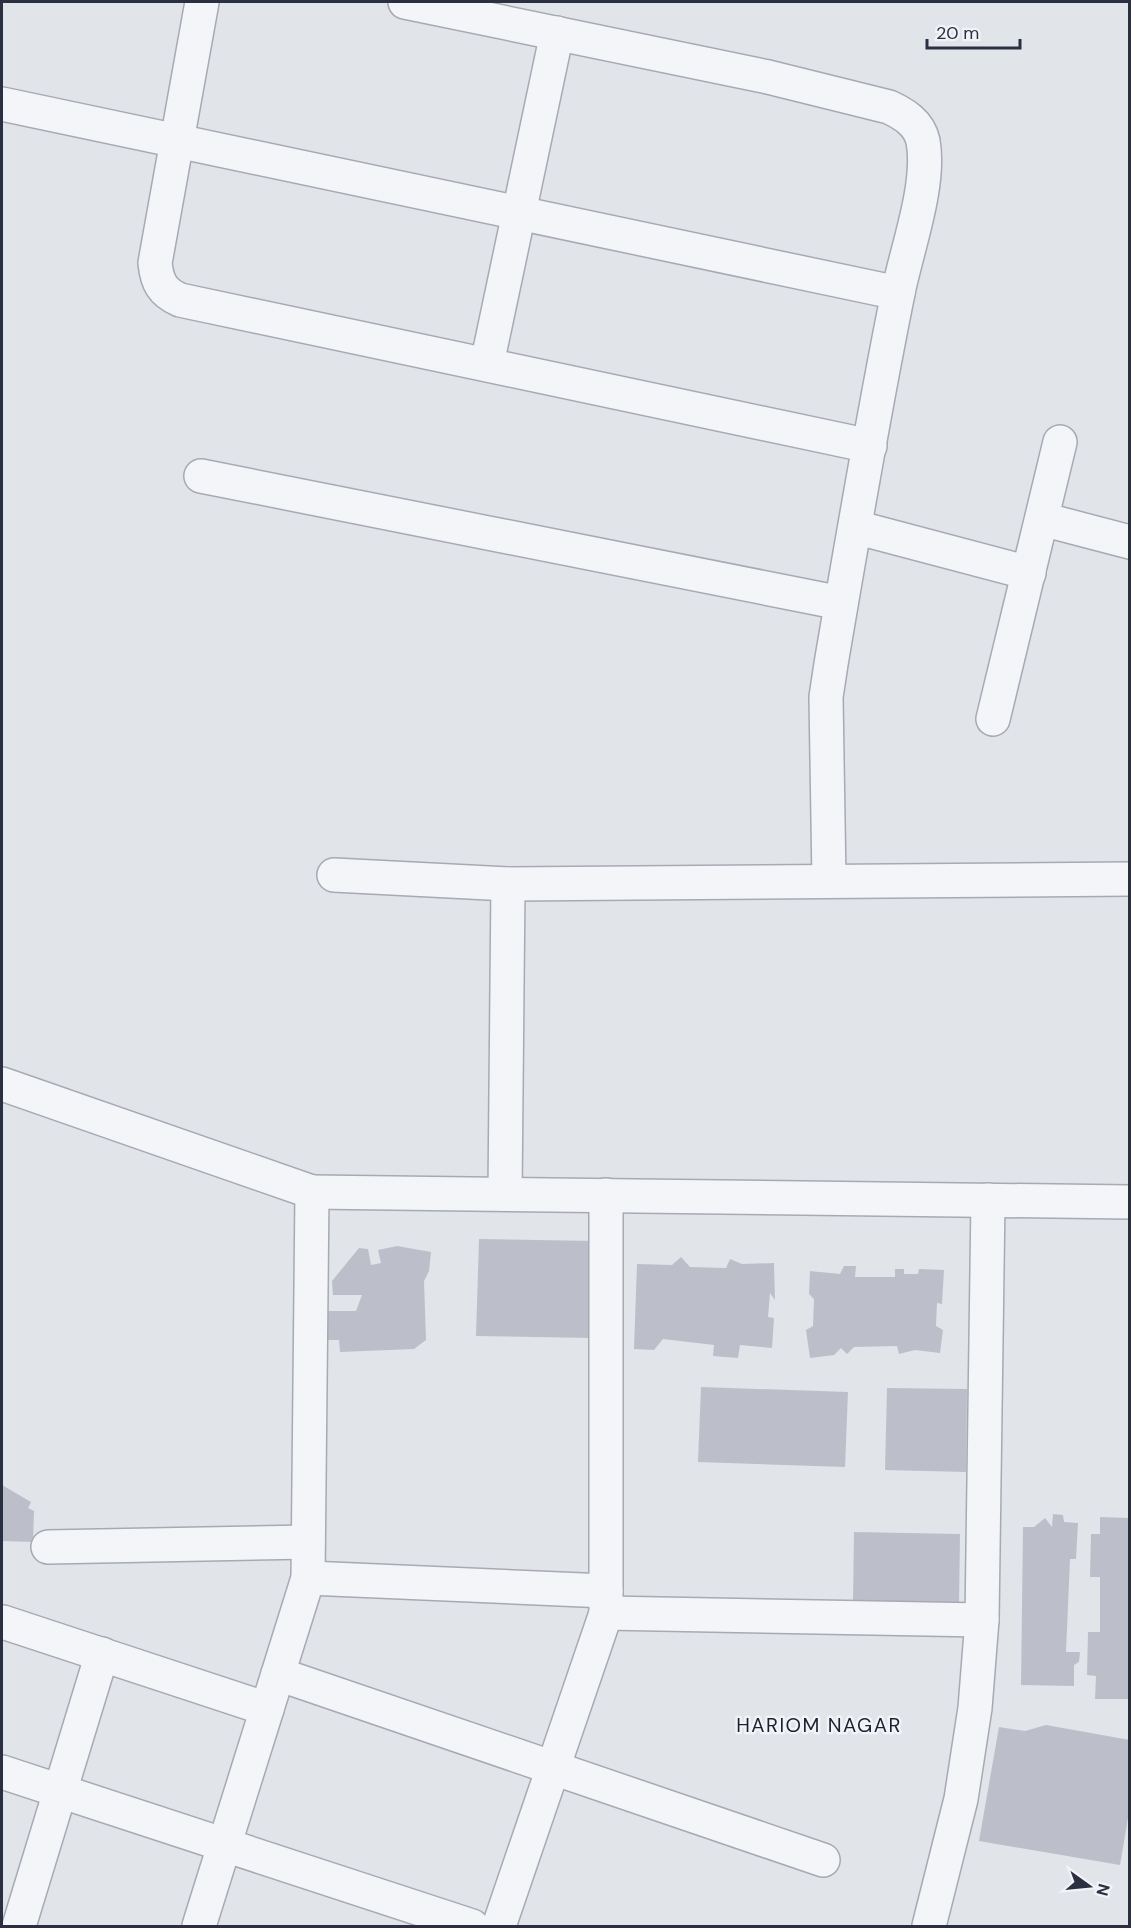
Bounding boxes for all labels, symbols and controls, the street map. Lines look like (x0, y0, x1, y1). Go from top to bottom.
scale bar (927, 12, 1020, 50)
text: 20 m (936, 21, 979, 45)
district label: HARIOM NAGAR (736, 1712, 902, 1738)
north arrow (1059, 1856, 1119, 1916)
text: N (1091, 1881, 1115, 1898)

